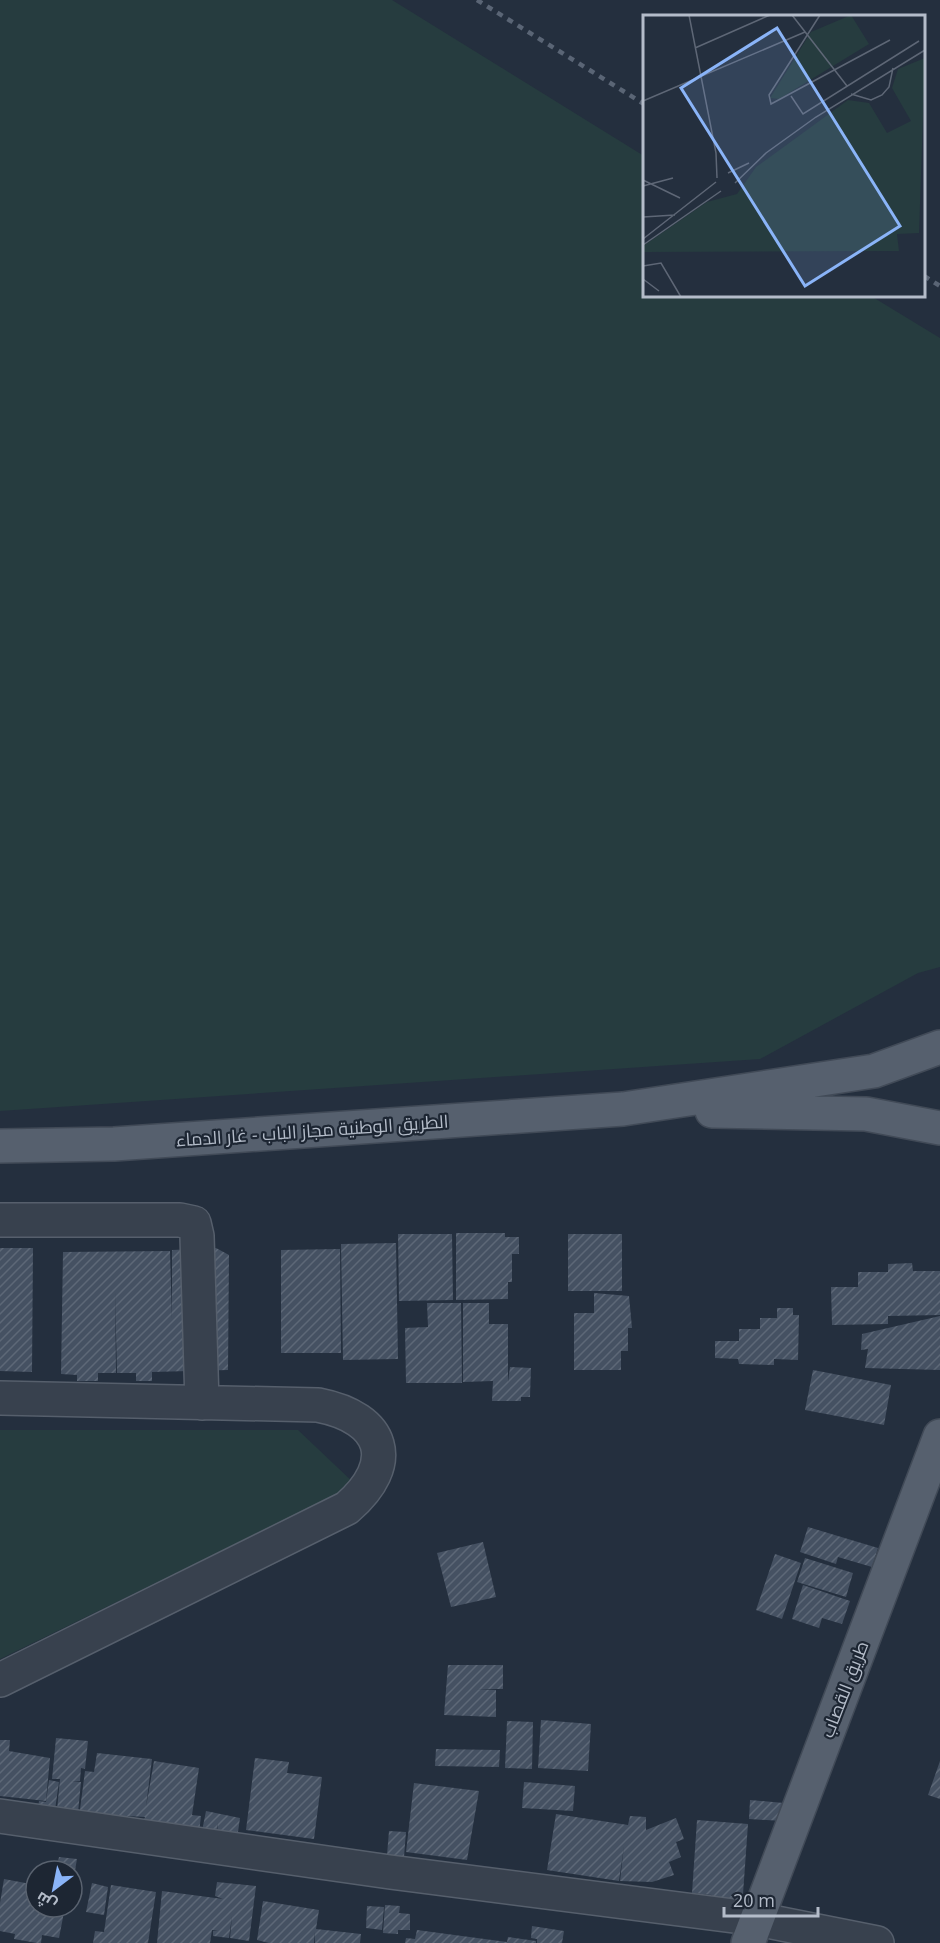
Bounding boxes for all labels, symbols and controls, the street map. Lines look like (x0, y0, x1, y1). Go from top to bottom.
inset map (643, 15, 925, 297)
street label: الطريق الوطنية مجاز الباب - غار الدماء (175, 1108, 449, 1152)
street label: طريق القصاب (815, 1637, 874, 1741)
north arrow (24, 1859, 84, 1919)
scale bar (724, 1880, 818, 1918)
text: ش (32, 1887, 61, 1916)
text: 20 m (733, 1888, 775, 1912)

